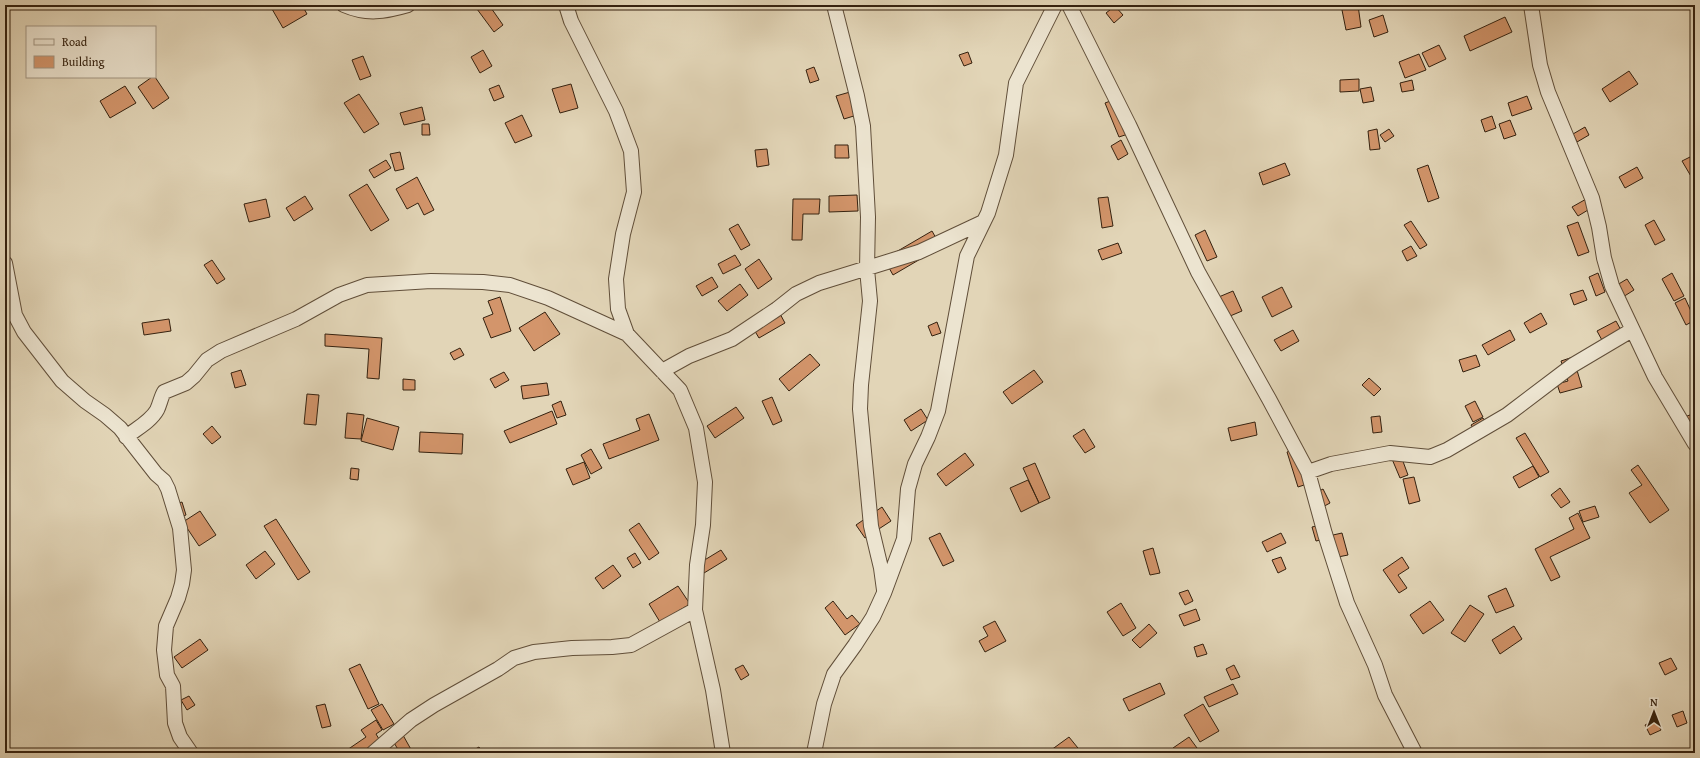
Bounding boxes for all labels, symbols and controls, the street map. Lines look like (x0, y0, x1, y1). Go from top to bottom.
legend (26, 26, 156, 78)
text: Road (62, 33, 88, 50)
text: Building (62, 53, 105, 70)
north arrow (1634, 692, 1674, 732)
text: N (1650, 694, 1658, 710)

